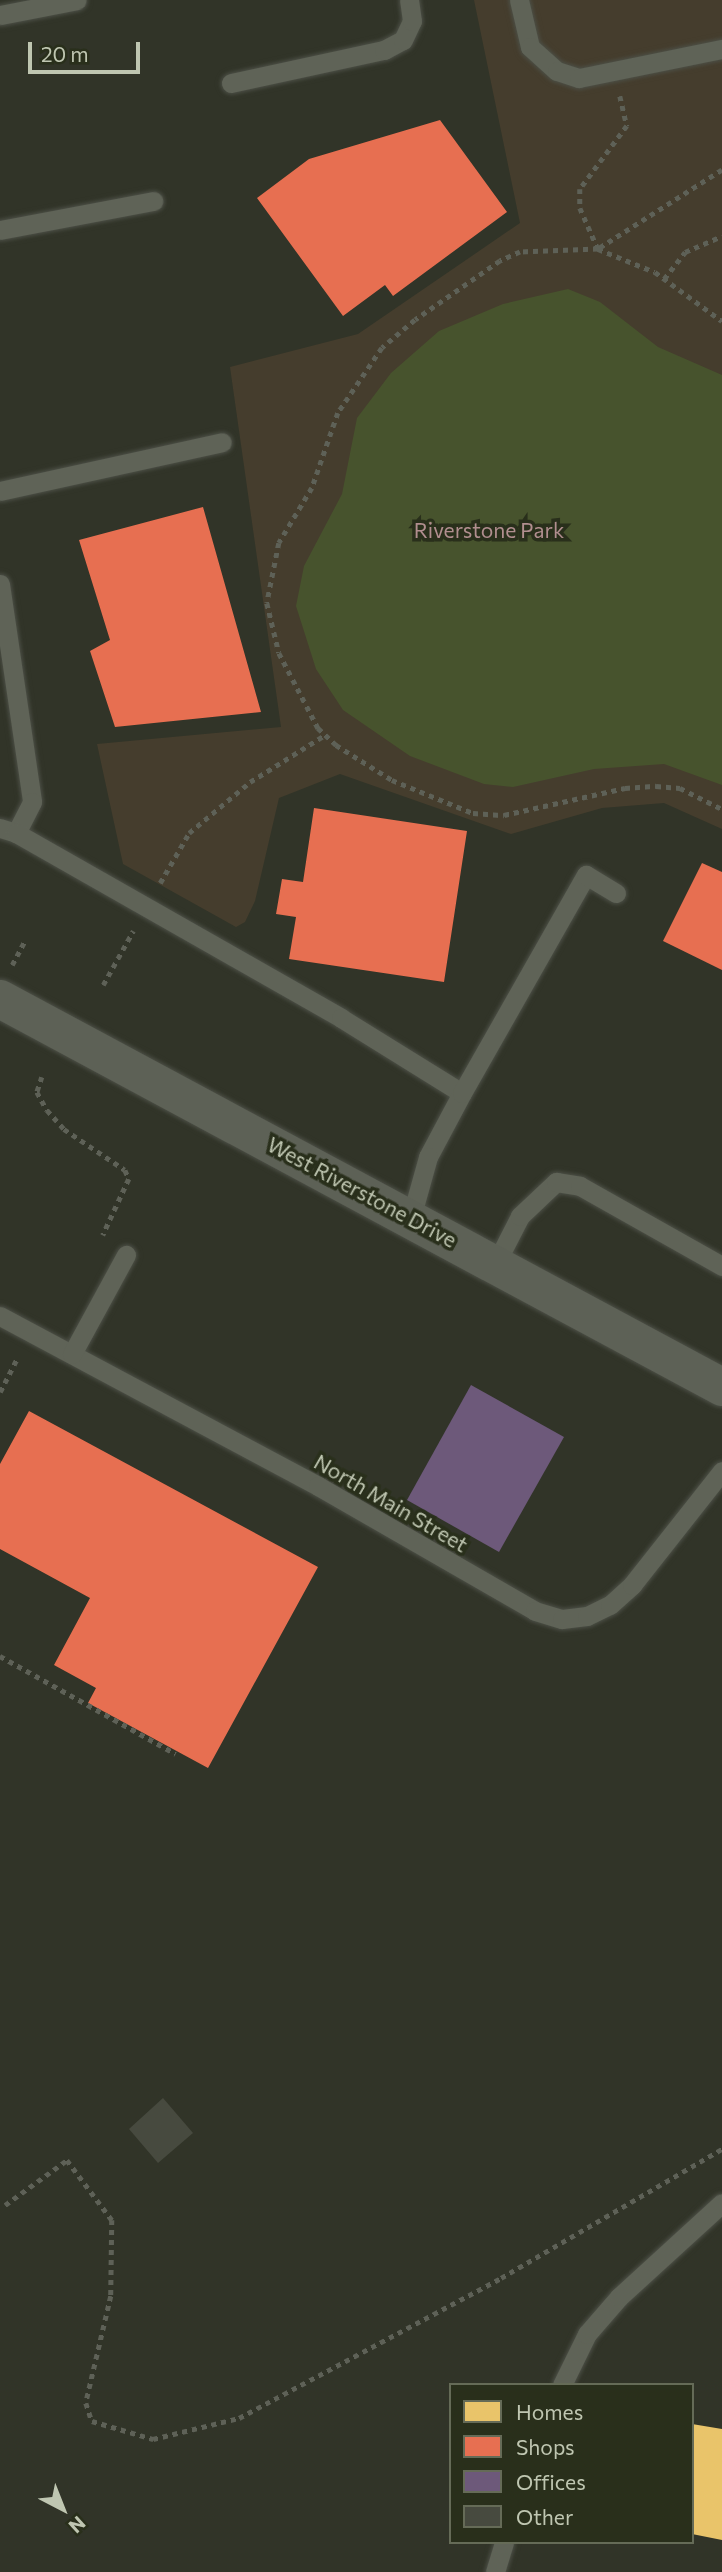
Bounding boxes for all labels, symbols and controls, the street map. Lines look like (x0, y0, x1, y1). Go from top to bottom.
scale bar (32, 28, 144, 72)
text: 20 m (41, 41, 89, 66)
park label: Riverstone Park (414, 517, 564, 543)
street label: West Riverstone Drive (263, 1131, 461, 1253)
street label: North Main Street (310, 1449, 472, 1557)
legend (449, 2383, 694, 2544)
text: Homes (516, 2399, 583, 2424)
text: Shops (516, 2434, 575, 2459)
text: Offices (516, 2469, 586, 2494)
north arrow (28, 2474, 98, 2544)
text: Other (516, 2504, 573, 2529)
text: N (64, 2512, 90, 2538)

